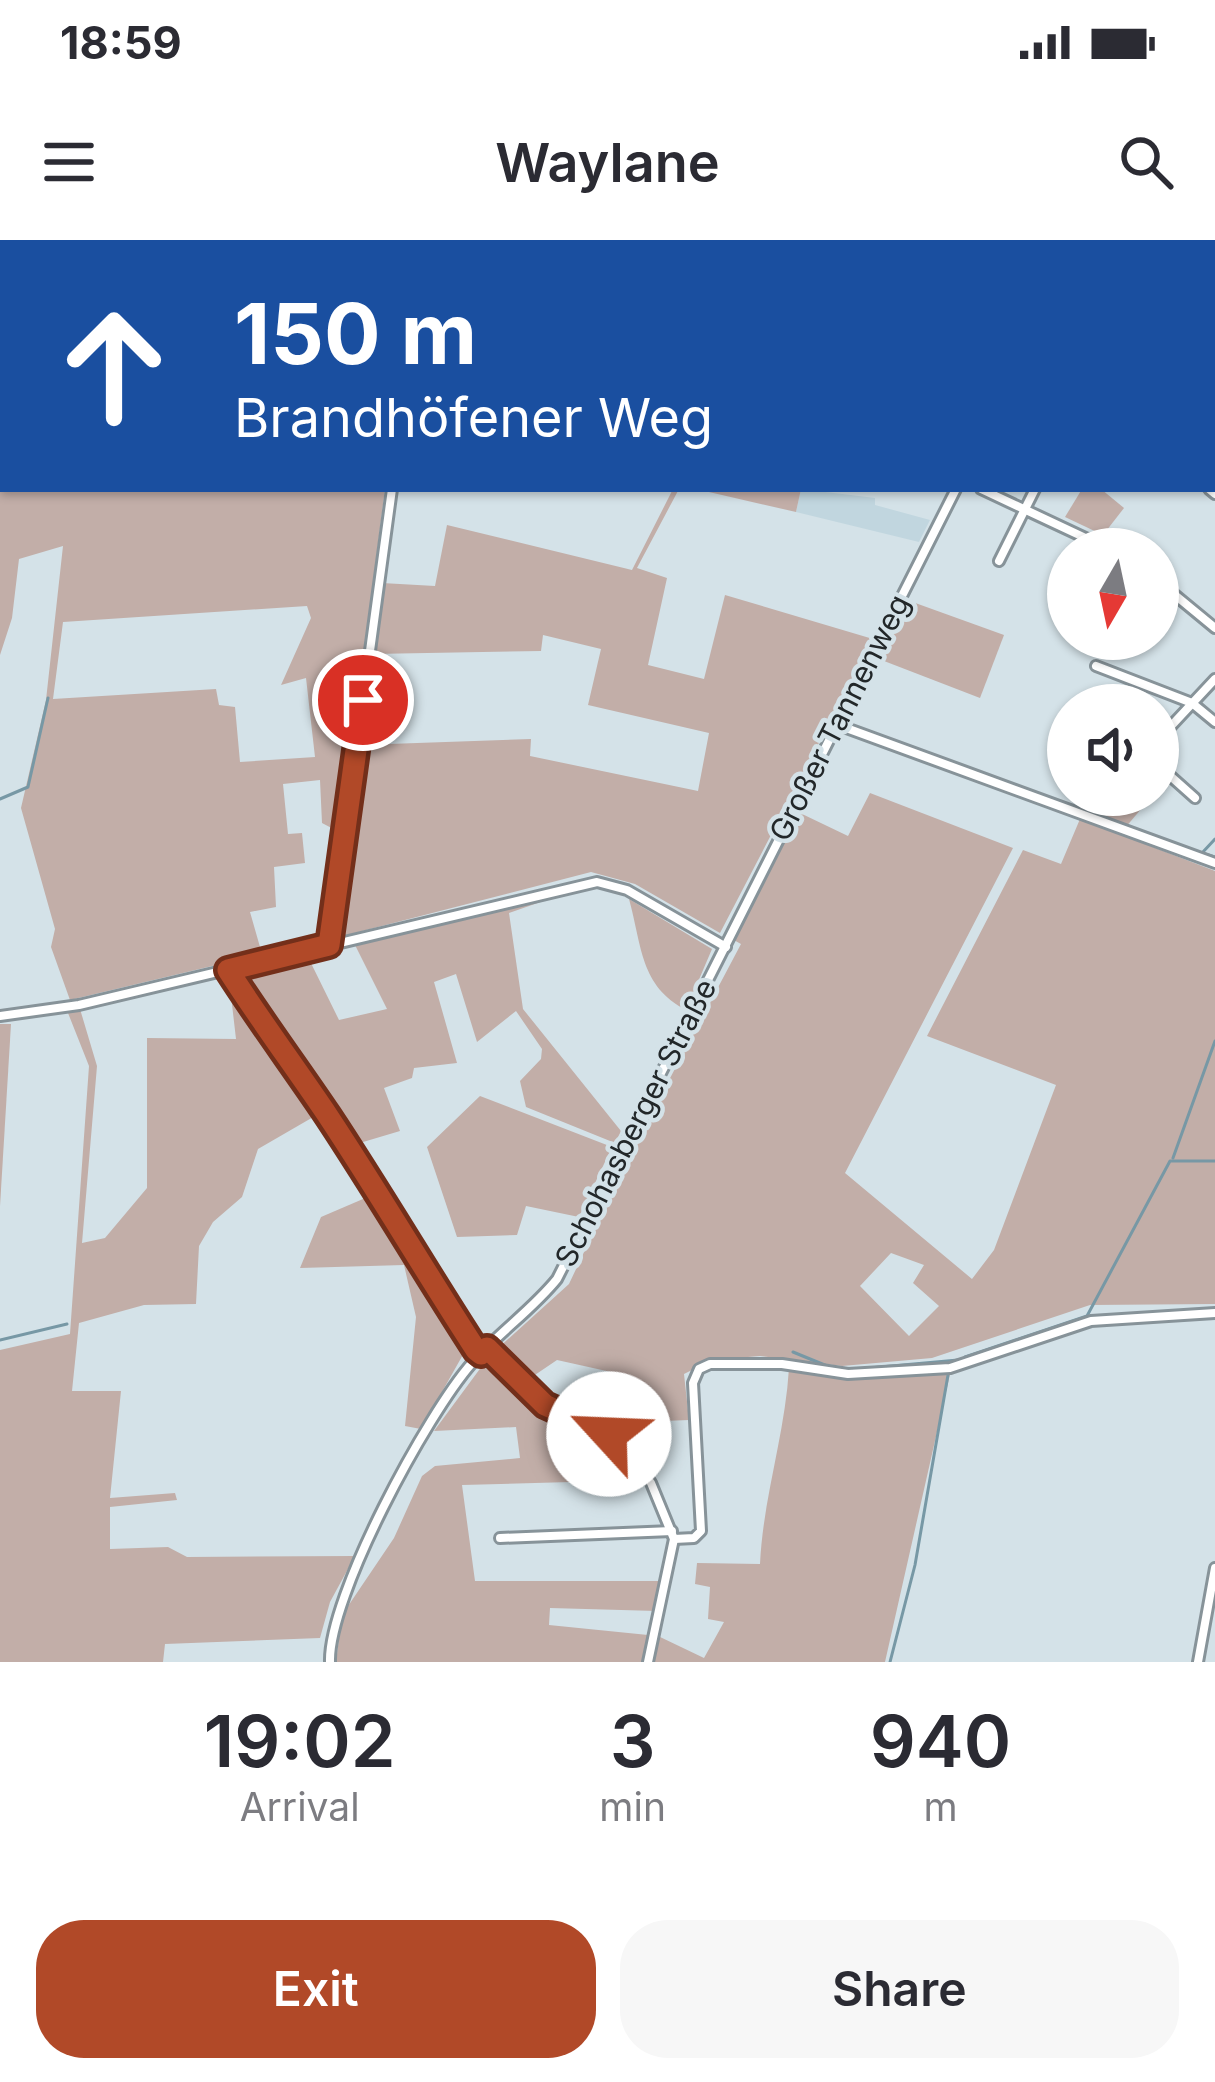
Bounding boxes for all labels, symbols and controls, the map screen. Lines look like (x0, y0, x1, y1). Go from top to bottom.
text: 18:59 (60, 15, 182, 70)
icon: menu (36, 129, 102, 195)
icon: search (1113, 129, 1179, 195)
text: Waylane (495, 130, 720, 195)
text: 150 m (234, 283, 477, 384)
icon: ahead (36, 288, 192, 444)
text: Brandhöfener Weg (234, 385, 713, 450)
north arrow (1047, 528, 1179, 660)
map controls (1047, 528, 1179, 816)
street label: Großer Tannenweg (761, 588, 917, 847)
pin (312, 649, 414, 751)
icon: arrive (330, 667, 396, 733)
button: sound (1047, 684, 1179, 816)
street label: Schohasberger Straße (547, 973, 723, 1272)
position arrow (546, 1371, 672, 1497)
text: 19:02 (204, 1697, 396, 1784)
text: 3 (610, 1697, 656, 1784)
text: 940 (870, 1697, 1011, 1784)
text: Arrival (240, 1783, 360, 1830)
text: min (599, 1783, 666, 1830)
text: m (923, 1783, 958, 1830)
button: Exit (36, 1920, 596, 2058)
button: Share (620, 1920, 1179, 2058)

